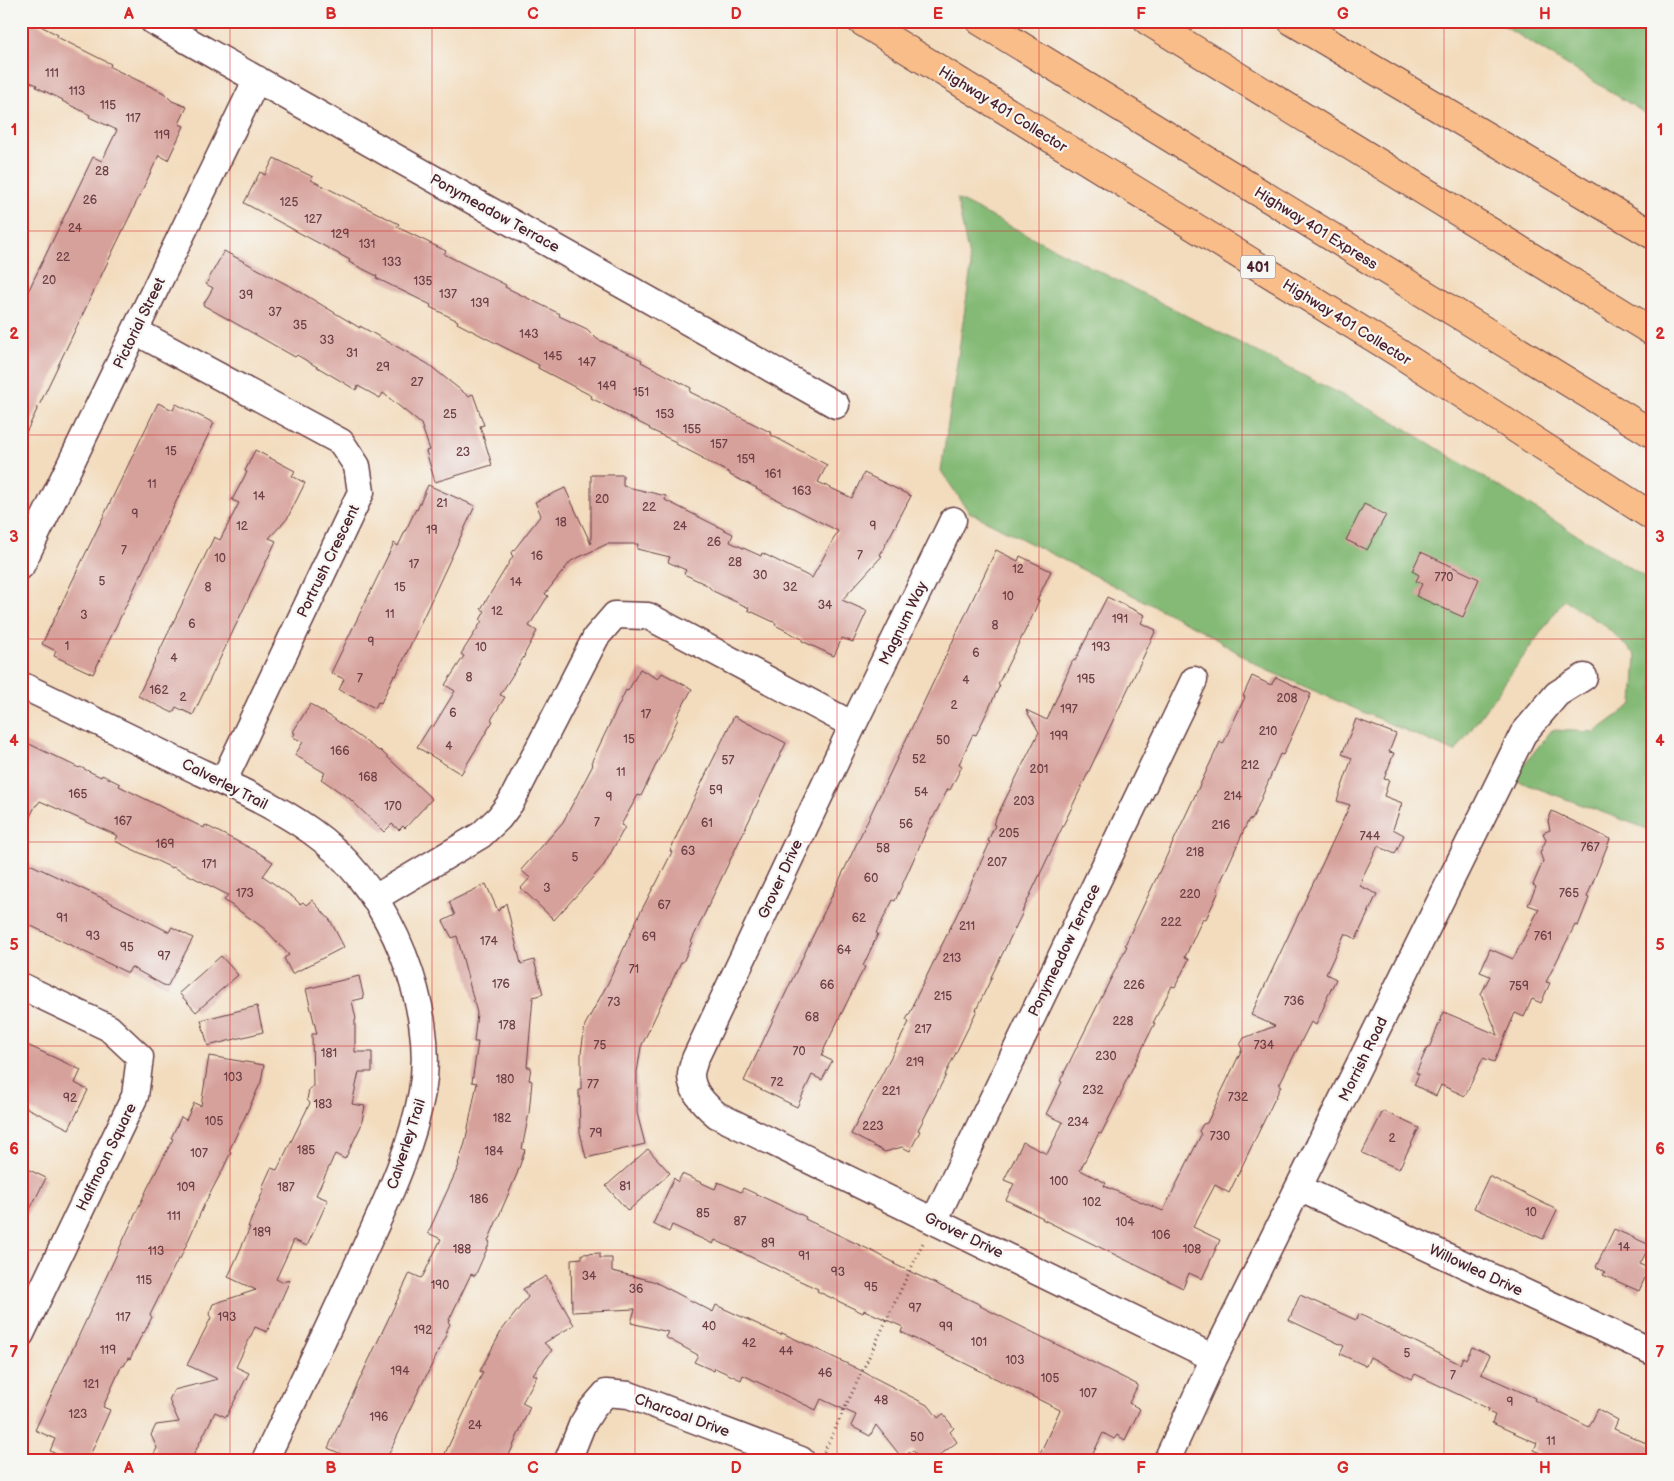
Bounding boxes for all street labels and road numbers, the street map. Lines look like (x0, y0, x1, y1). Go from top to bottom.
street label: Highway 401 Collector (935, 62, 1071, 157)
street label: Ponymeadow Terrace (427, 170, 563, 257)
street label: Highway 401 Express (1251, 183, 1381, 273)
road number: 401 (1240, 256, 1276, 278)
street label: Pictorial Street (109, 274, 170, 372)
street label: Highway 401 Collector (1279, 275, 1415, 370)
street label: Portrush Crescent (293, 501, 364, 621)
street label: Magnum Way (875, 578, 932, 668)
street label: Calverley Trail (179, 755, 271, 814)
street label: Grover Drive (754, 836, 807, 922)
street label: Ponymeadow Terrace (1024, 881, 1105, 1020)
street label: Morrish Road (1335, 1014, 1392, 1105)
street label: Calverley Trail (383, 1097, 430, 1192)
street label: Halfmoon Square (72, 1100, 141, 1214)
street label: Grover Drive (921, 1208, 1006, 1263)
street label: Willowlea Drive (1426, 1240, 1526, 1301)
street label: Charcoal Drive (631, 1389, 732, 1442)

